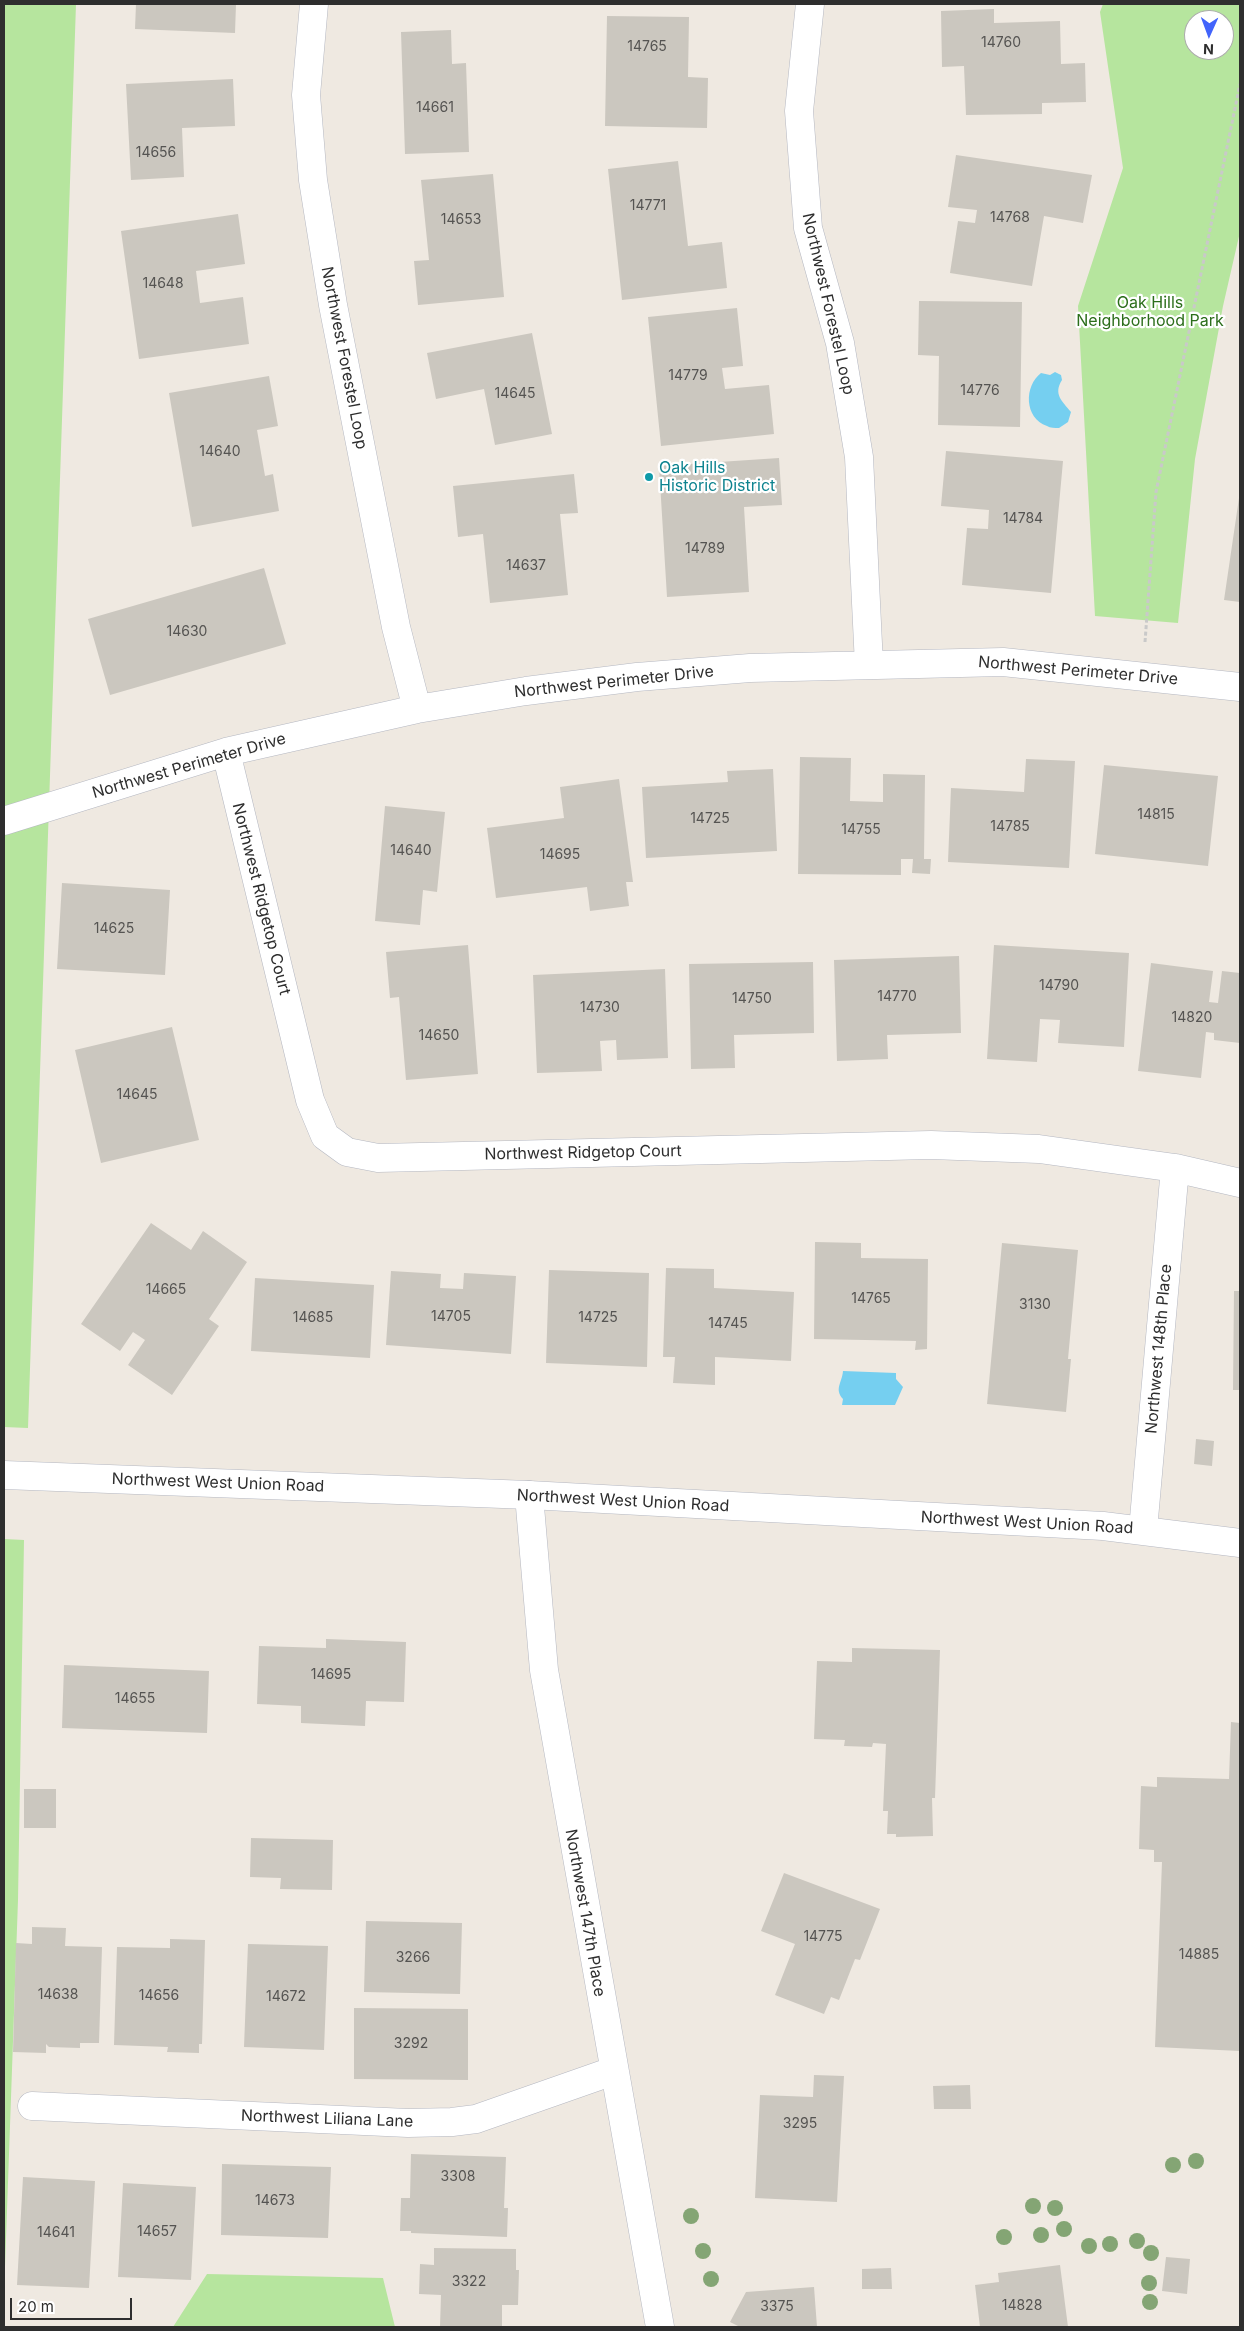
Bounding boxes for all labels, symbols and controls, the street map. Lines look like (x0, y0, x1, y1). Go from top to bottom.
north arrow (1184, 10, 1234, 60)
house number: 14760 (981, 35, 1021, 51)
house number: 14765 (627, 39, 667, 55)
text: N (1203, 41, 1214, 58)
house number: 14661 (416, 100, 454, 116)
house number: 14656 (136, 145, 176, 161)
house number: 14771 (630, 198, 666, 214)
house number: 14768 (990, 210, 1030, 226)
street label: Northwest Forestel Loop (798, 211, 858, 397)
house number: 14653 (441, 212, 481, 228)
street label: Northwest Forestel Loop (317, 265, 371, 451)
house number: 14648 (142, 276, 184, 292)
park label: Oak Hills Neighborhood Park (1076, 293, 1224, 331)
house number: 14779 (668, 368, 708, 384)
house number: 14776 (960, 383, 1000, 399)
house number: 14645 (495, 386, 535, 402)
house number: 14640 (199, 444, 241, 460)
place label: Oak Hills Historic District (659, 458, 775, 496)
marker: Oak Hills Historic District (643, 471, 655, 483)
house number: 14784 (1003, 511, 1043, 527)
house number: 14789 (685, 541, 725, 557)
house number: 14637 (506, 558, 546, 574)
house number: 14630 (167, 624, 207, 640)
street label: Northwest Perimeter Drive (977, 653, 1179, 689)
street label: Northwest Perimeter Drive (513, 662, 715, 702)
street label: Northwest Perimeter Drive (90, 729, 288, 803)
street label: Northwest Ridgetop Court (228, 801, 294, 997)
house number: 14815 (1137, 807, 1175, 823)
house number: 14725 (690, 811, 730, 827)
house number: 14785 (990, 819, 1030, 835)
house number: 14755 (841, 822, 881, 838)
house number: 14640 (390, 843, 432, 859)
house number: 14695 (540, 847, 580, 863)
house number: 14625 (94, 921, 134, 937)
house number: 14790 (1039, 978, 1079, 994)
house number: 14770 (877, 989, 917, 1005)
house number: 14750 (732, 991, 772, 1007)
house number: 14730 (580, 1000, 620, 1016)
house number: 14820 (1172, 1010, 1212, 1026)
house number: 14650 (419, 1028, 459, 1044)
house number: 14645 (117, 1087, 157, 1103)
street label: Northwest Ridgetop Court (484, 1142, 682, 1164)
street label: Northwest 148th Place (1142, 1263, 1176, 1435)
house number: 14665 (146, 1282, 186, 1298)
house number: 14765 (851, 1291, 891, 1307)
house number: 3130 (1019, 1297, 1051, 1313)
house number: 14705 (431, 1309, 471, 1325)
house number: 14685 (293, 1310, 333, 1326)
house number: 14725 (578, 1310, 618, 1326)
house number: 14745 (708, 1316, 748, 1332)
street label: Northwest West Union Road (111, 1470, 325, 1496)
street label: Northwest West Union Road (516, 1486, 730, 1516)
street label: Northwest West Union Road (920, 1508, 1134, 1538)
house number: 14695 (311, 1667, 351, 1683)
house number: 14655 (115, 1691, 155, 1707)
street label: Northwest 147th Place (561, 1828, 609, 1998)
house number: 14775 (803, 1929, 843, 1945)
house number: 14885 (1179, 1947, 1219, 1963)
house number: 3266 (396, 1950, 430, 1966)
house number: 14638 (38, 1987, 78, 2003)
house number: 14656 (139, 1988, 179, 2004)
house number: 14672 (266, 1989, 306, 2005)
house number: 3292 (394, 2036, 428, 2052)
street label: Northwest Liliana Lane (241, 2106, 413, 2132)
house number: 3295 (783, 2116, 817, 2132)
house number: 3308 (441, 2169, 475, 2185)
house number: 14673 (255, 2193, 295, 2209)
house number: 14657 (137, 2224, 177, 2240)
house number: 14641 (37, 2225, 75, 2241)
house number: 3322 (452, 2274, 486, 2290)
scale bar (12, 2288, 135, 2320)
text: 20 m (18, 2297, 54, 2316)
house number: 14828 (1002, 2298, 1042, 2314)
house number: 3375 (760, 2299, 794, 2315)

